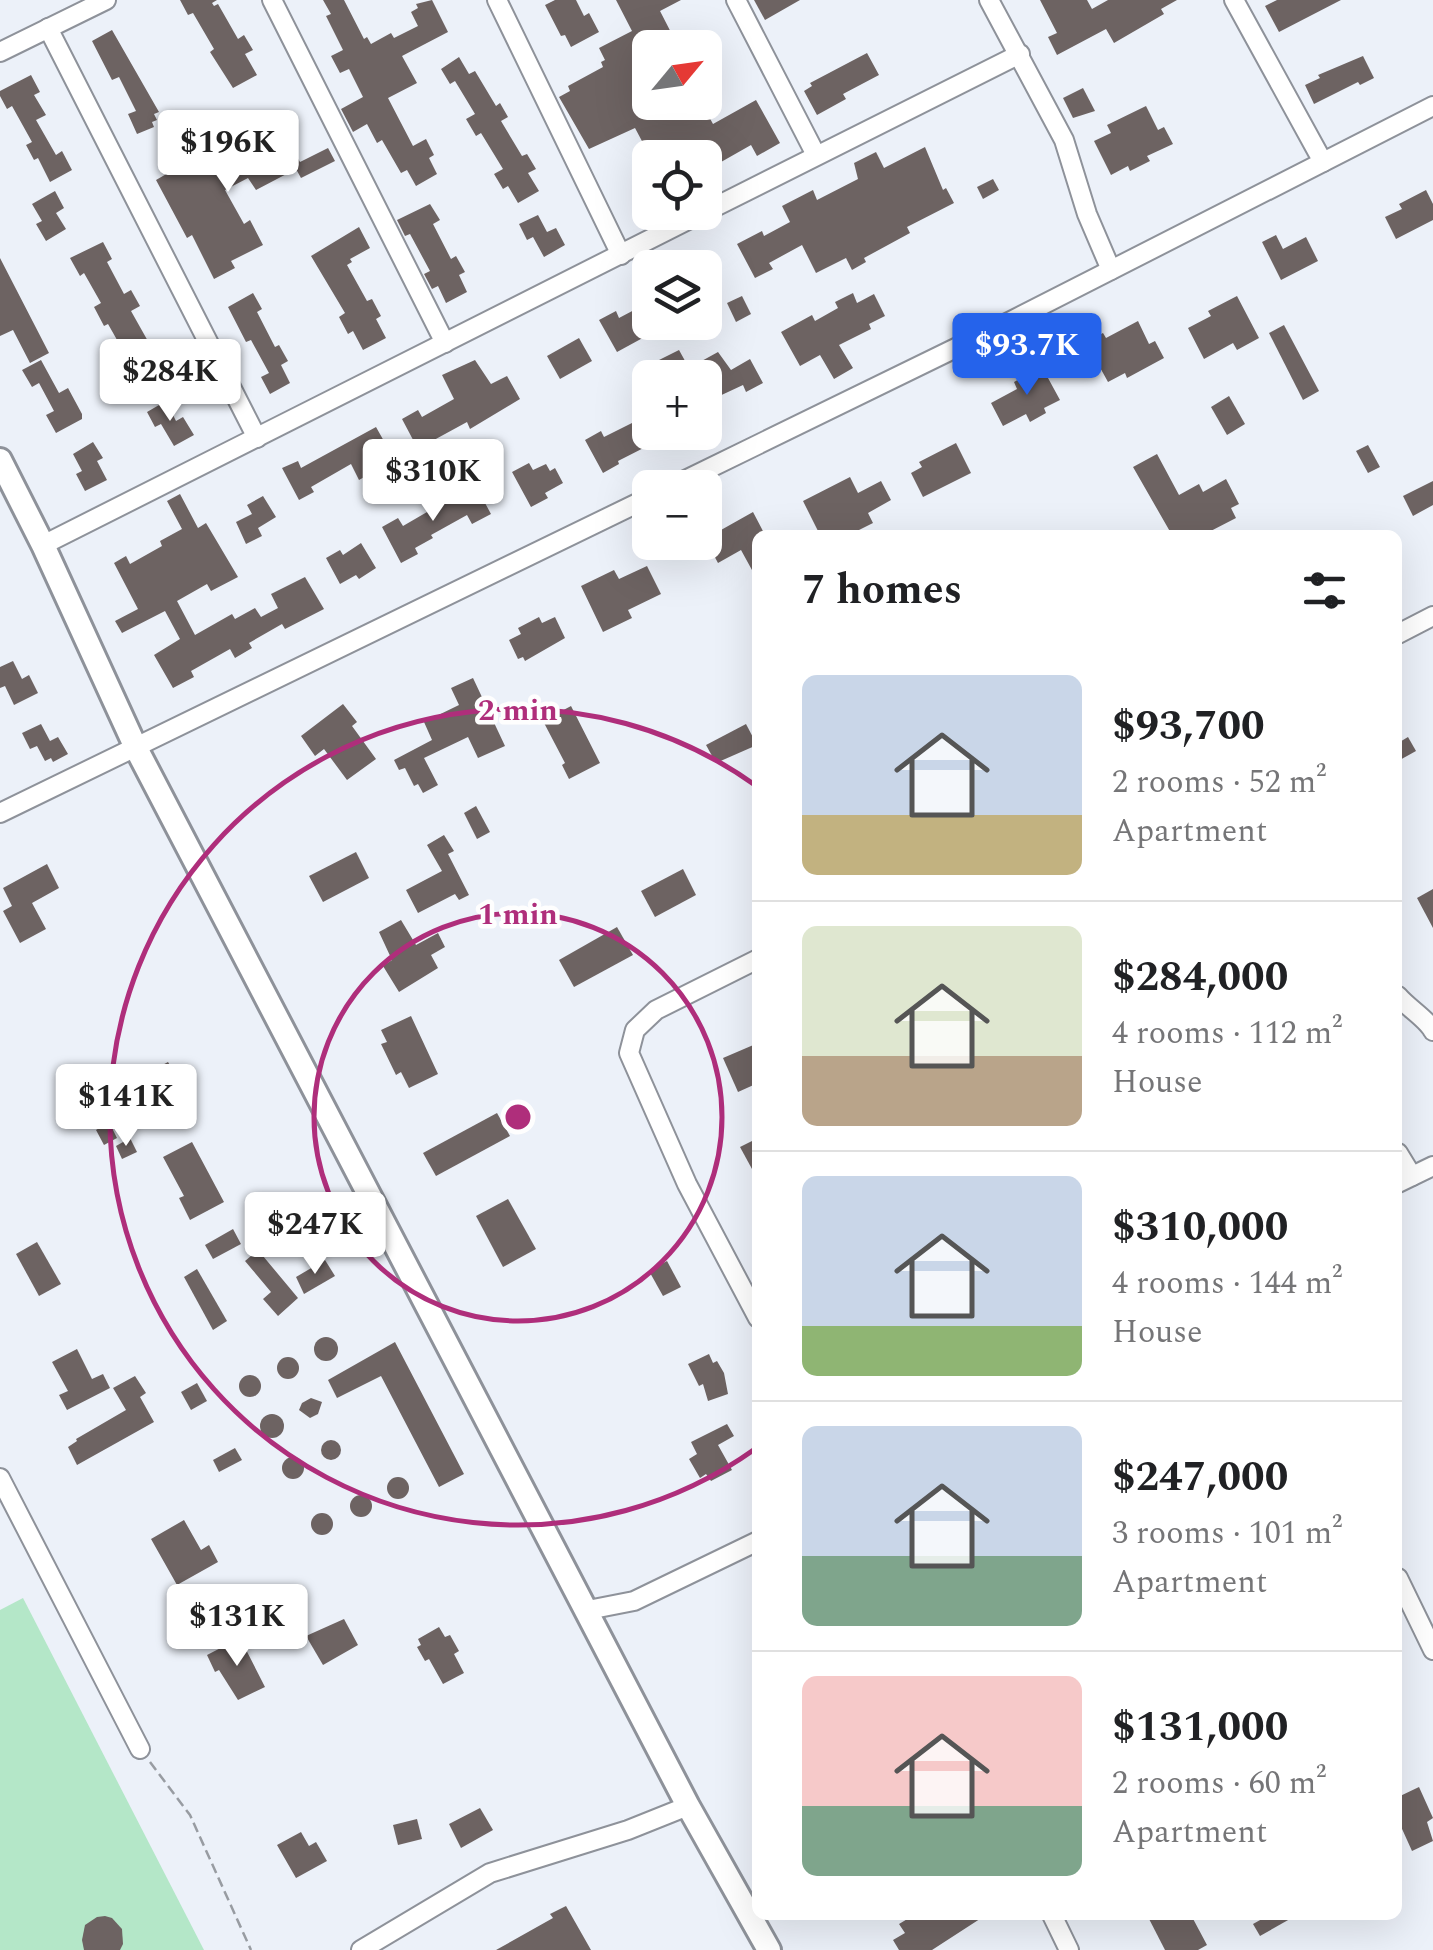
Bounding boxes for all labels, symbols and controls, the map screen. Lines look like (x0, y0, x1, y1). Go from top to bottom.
north arrow (632, 30, 722, 120)
map controls (632, 30, 722, 560)
pin: $196K (158, 110, 298, 195)
text: $196K (180, 118, 276, 167)
button: locate (632, 140, 722, 230)
button: layers (632, 250, 722, 340)
pin: $93.7K (946, 313, 1108, 398)
text: $93.7K (974, 321, 1080, 370)
pin: $284K (100, 339, 240, 424)
text: $284K (122, 347, 218, 396)
button: + (632, 360, 722, 450)
pin: $310K (363, 439, 503, 524)
text: $310K (385, 447, 481, 496)
button: − (632, 470, 722, 560)
text: 7 homes (802, 559, 962, 622)
icon: filters (1297, 563, 1352, 618)
text: 2 min (478, 688, 558, 734)
text: $93,700 (1112, 695, 1265, 758)
icon: home (882, 715, 1002, 835)
text: 2 rooms · 52 m² (1112, 758, 1326, 807)
text: Apartment (1112, 807, 1267, 856)
text: 1 min (478, 892, 558, 938)
text: $284,000 (1112, 946, 1288, 1009)
icon: home (882, 966, 1002, 1086)
text: 4 rooms · 112 m² (1112, 1009, 1342, 1058)
text: House (1112, 1058, 1202, 1107)
pin: $141K (56, 1064, 196, 1149)
text: $141K (78, 1072, 174, 1121)
centre of rings (500, 1099, 536, 1135)
pin: $247K (245, 1192, 385, 1277)
text: $310,000 (1112, 1196, 1288, 1259)
text: $247K (267, 1200, 363, 1249)
icon: home (882, 1216, 1002, 1336)
text: 4 rooms · 144 m² (1112, 1259, 1342, 1308)
text: House (1112, 1308, 1202, 1357)
text: $247,000 (1112, 1446, 1288, 1509)
icon: home (882, 1466, 1002, 1586)
text: 3 rooms · 101 m² (1112, 1509, 1342, 1558)
text: Apartment (1112, 1558, 1267, 1607)
pin: $131K (167, 1584, 307, 1669)
text: $131K (189, 1592, 285, 1641)
text: $131,000 (1112, 1696, 1288, 1759)
icon: home (882, 1716, 1002, 1836)
text: 2 rooms · 60 m² (1112, 1759, 1326, 1808)
text: Apartment (1112, 1808, 1267, 1857)

